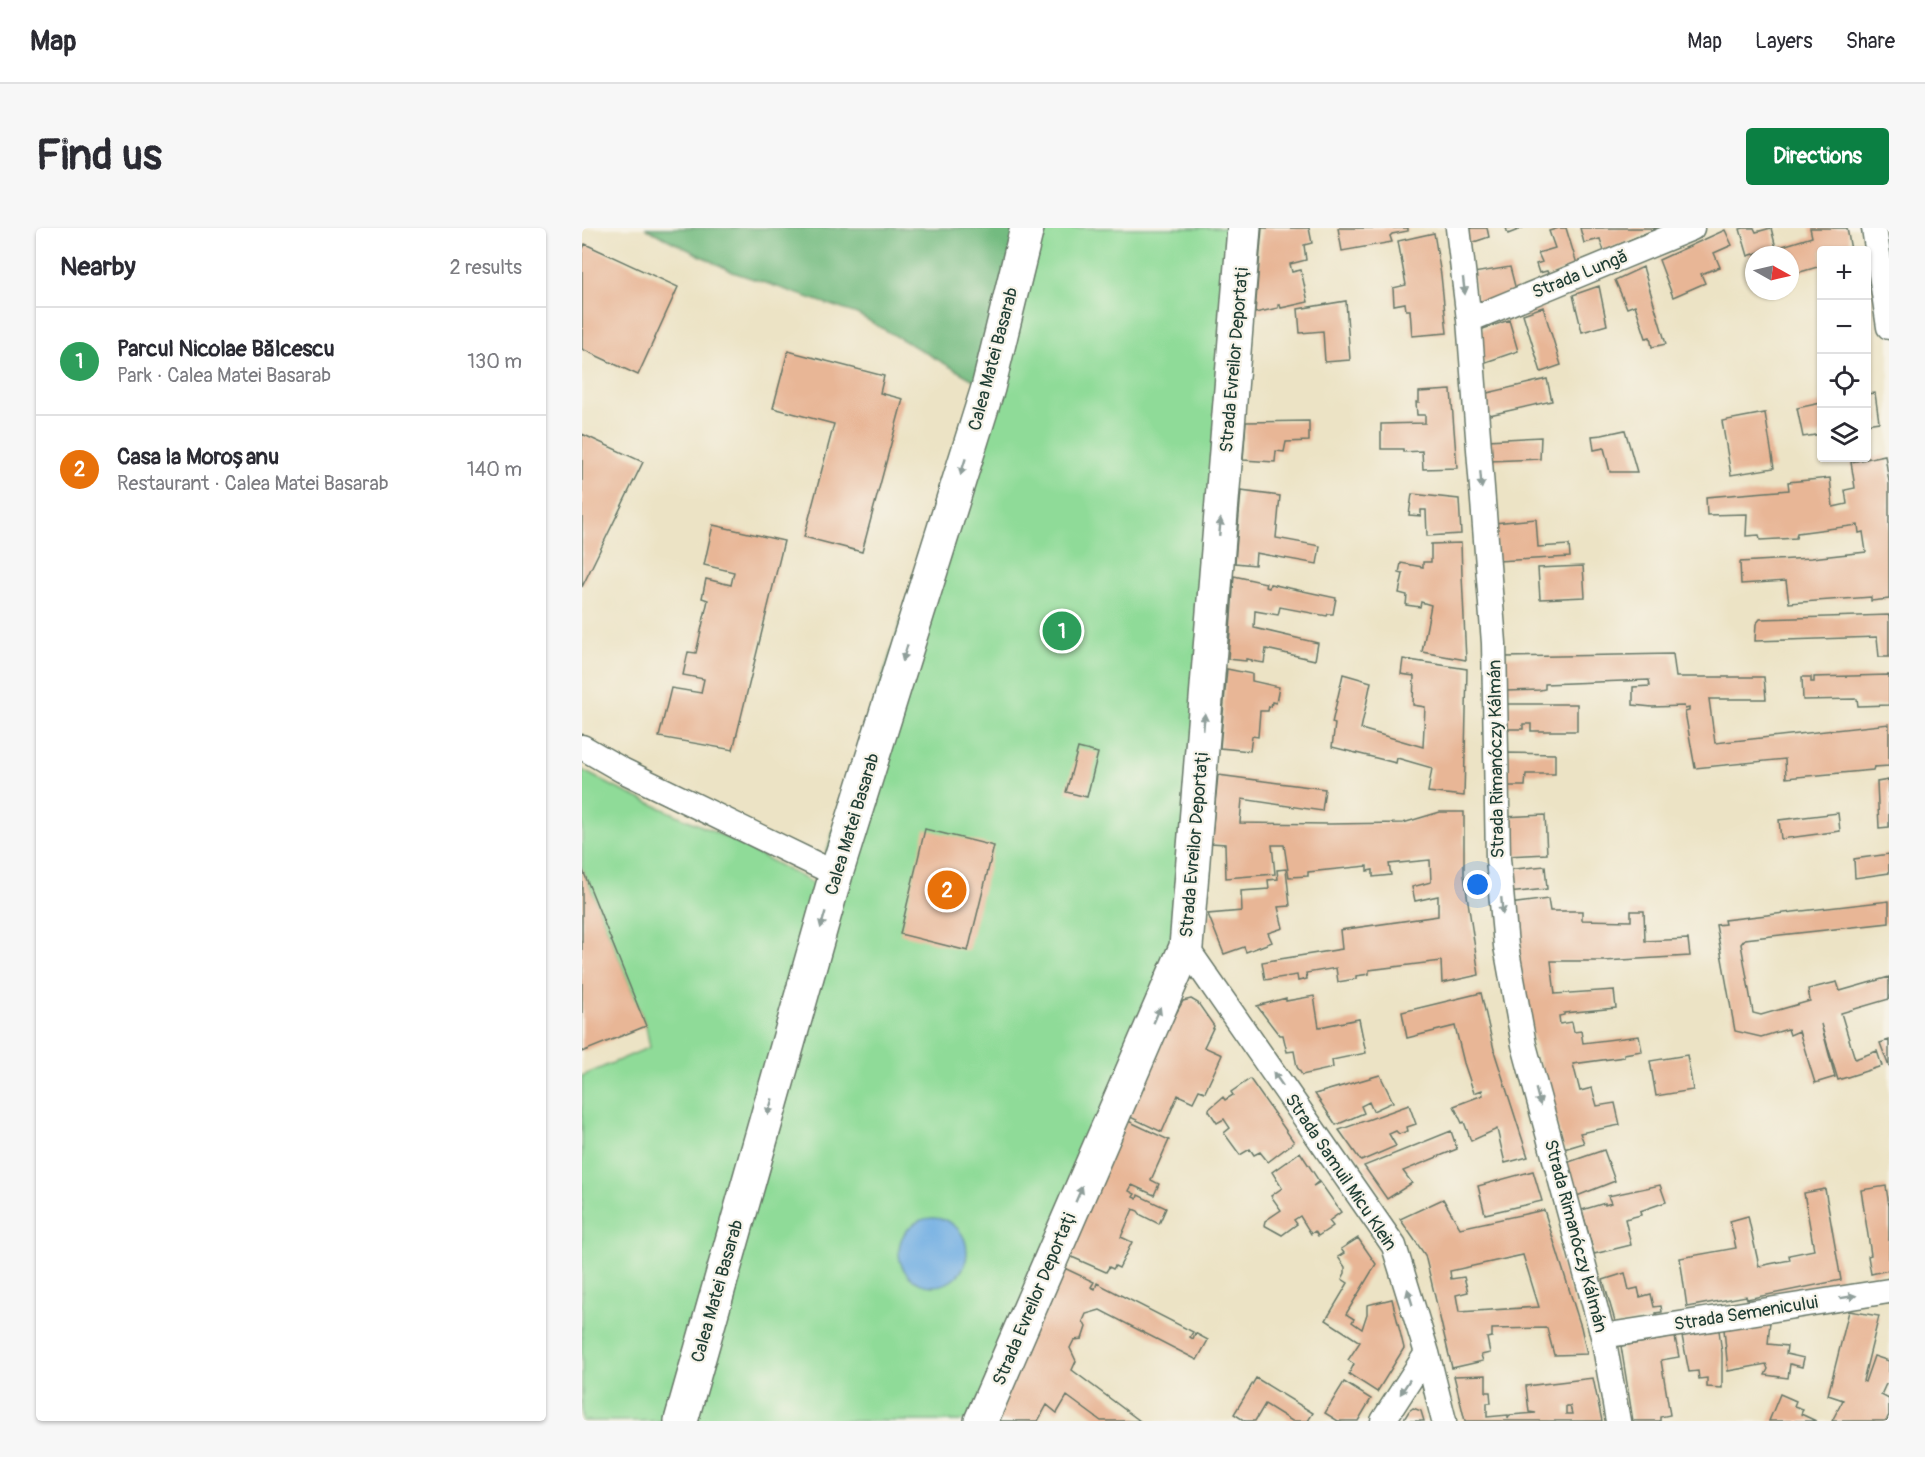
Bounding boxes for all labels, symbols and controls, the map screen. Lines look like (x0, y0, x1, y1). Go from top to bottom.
text: Map (30, 24, 76, 59)
text: Map (1687, 28, 1722, 55)
text: Layers (1755, 28, 1813, 55)
text: Share (1846, 28, 1895, 55)
button: Directions (1746, 128, 1889, 185)
text: Find us (36, 130, 162, 182)
street label: Strada Lungă (1529, 245, 1631, 304)
north arrow (1745, 246, 1799, 300)
map controls (1817, 246, 1871, 462)
button: + (1817, 246, 1871, 300)
text: Nearby (60, 251, 136, 283)
text: 2 results (450, 255, 522, 280)
street label: Strada Evreilor Deportaţi (1215, 267, 1254, 453)
one-way arrow (1460, 277, 1469, 296)
street label: Calea Matei Basarab (963, 285, 1024, 433)
button: − (1817, 300, 1871, 354)
text: Parcul Nicolae Bălcescu (117, 335, 335, 363)
text: 1 (76, 349, 83, 374)
text: 130 m (467, 349, 522, 374)
button: locate (1817, 354, 1871, 408)
text: Park · Calea Matei Basarab (117, 363, 331, 388)
button: layers (1817, 408, 1871, 462)
text: Casa la Moroșanu (117, 443, 279, 471)
text: 2 (74, 457, 85, 482)
text: 140 m (467, 457, 522, 482)
one-way arrow (958, 458, 968, 476)
text: Restaurant · Calea Matei Basarab (117, 471, 389, 496)
one-way arrow (1477, 471, 1486, 490)
one-way arrow (1215, 518, 1225, 537)
pin: 1 (1042, 608, 1082, 654)
one-way arrow (900, 644, 909, 662)
street label: Strada Rimanóczy Kálmán (1483, 659, 1510, 859)
one-way arrow (1199, 712, 1209, 731)
street label: Calea Matei Basarab (820, 750, 885, 898)
street label: Strada Evreilor Deportaţi (1175, 752, 1214, 938)
pin: 2 (928, 868, 967, 912)
your location (1463, 870, 1492, 899)
one-way arrow (1497, 896, 1507, 915)
one-way arrow (818, 911, 827, 929)
one-way arrow (1152, 1006, 1161, 1023)
one-way arrow (1272, 1071, 1284, 1087)
one-way arrow (1534, 1088, 1543, 1106)
street label: Strada Samuil Micu Klein (1279, 1089, 1402, 1255)
one-way arrow (765, 1098, 774, 1116)
street label: Strada Rimanóczy Kálmán (1539, 1137, 1612, 1335)
one-way arrow (1074, 1184, 1084, 1202)
street label: Strada Evreilor Deportaţi (988, 1209, 1081, 1389)
street label: Calea Matei Basarab (686, 1217, 749, 1365)
one-way arrow (1405, 1288, 1414, 1306)
street label: Strada Semenicului (1672, 1291, 1820, 1336)
one-way arrow (1838, 1293, 1857, 1302)
one-way arrow (1400, 1379, 1411, 1395)

